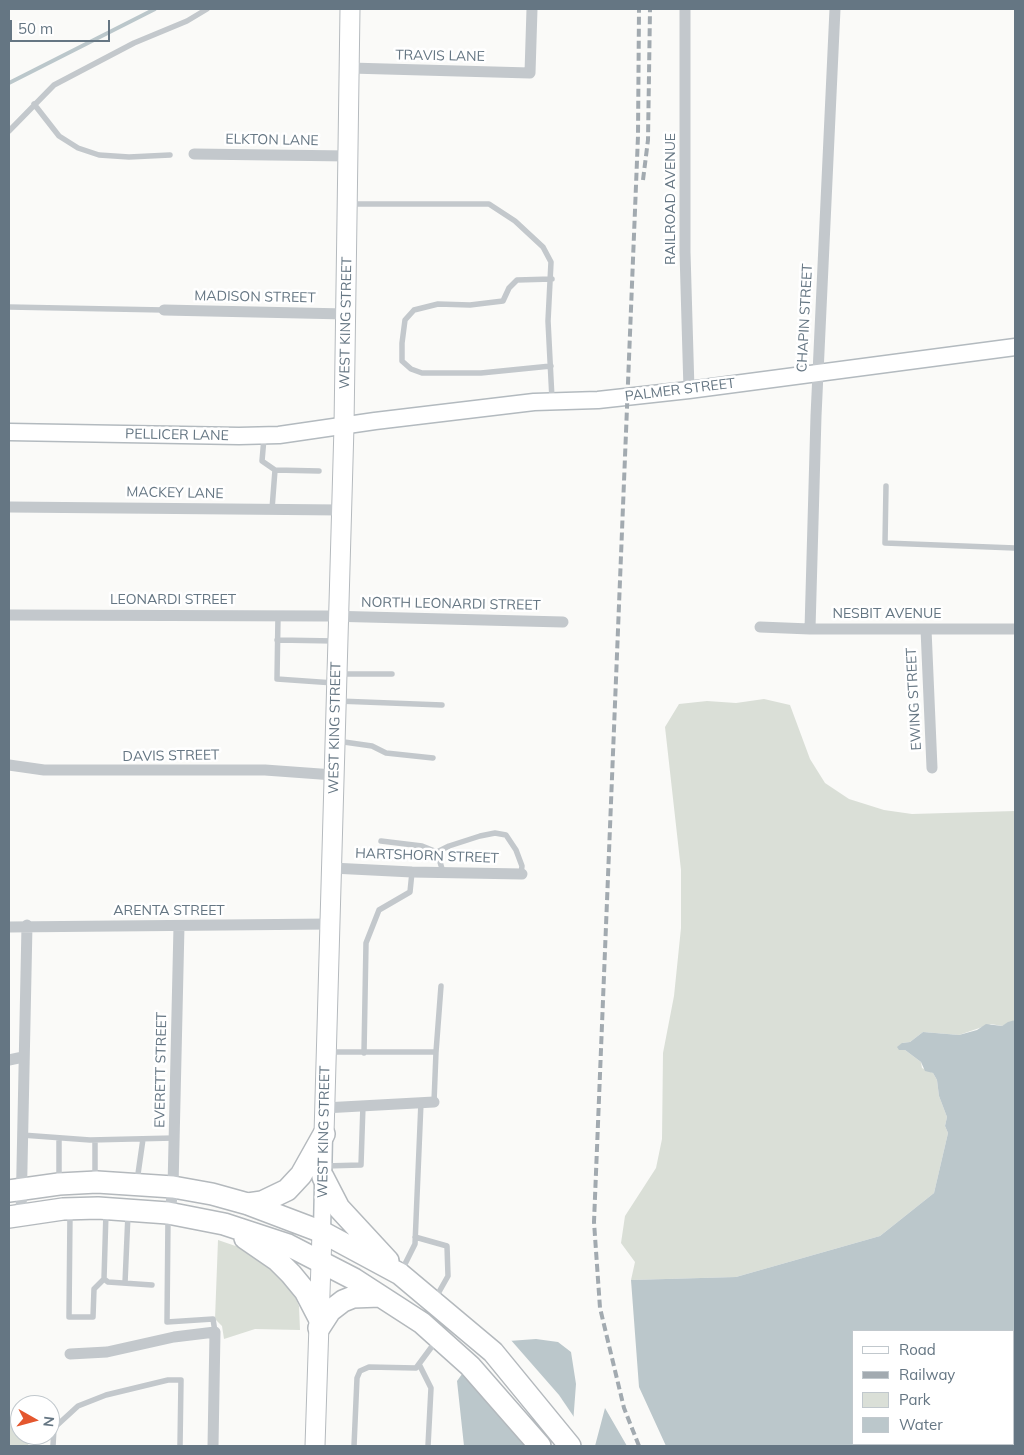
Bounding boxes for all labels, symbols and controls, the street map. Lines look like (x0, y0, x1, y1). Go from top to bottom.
scale bar (12, 10, 112, 42)
text: 50 m (18, 19, 53, 38)
street label: TRAVIS LANE (395, 47, 485, 65)
street label: ELKTON LANE (225, 131, 319, 149)
street label: RAILROAD AVENUE (663, 133, 679, 265)
street label: WEST KING STREET (336, 257, 356, 389)
street label: CHAPIN STREET (794, 263, 816, 373)
street label: MADISON STREET (194, 288, 316, 306)
street label: PALMER STREET (624, 375, 736, 405)
street label: PELLICER LANE (125, 426, 229, 444)
street label: MACKEY LANE (126, 484, 224, 502)
street label: LEONARDI STREET (110, 592, 236, 608)
street label: NORTH LEONARDI STREET (361, 594, 541, 614)
street label: NESBIT AVENUE (833, 606, 941, 622)
street label: EWING STREET (903, 647, 925, 751)
street label: WEST KING STREET (325, 662, 345, 794)
street label: DAVIS STREET (122, 747, 220, 765)
street label: HARTSHORN STREET (355, 845, 499, 867)
street label: ARENTA STREET (113, 903, 225, 919)
street label: EVERETT STREET (152, 1012, 170, 1128)
street label: WEST KING STREET (314, 1066, 334, 1198)
legend (852, 1330, 1014, 1445)
text: Road (899, 1340, 936, 1359)
text: Railway (899, 1365, 955, 1384)
text: Park (899, 1390, 931, 1409)
north arrow (10, 1395, 60, 1445)
text: N (39, 1415, 58, 1428)
text: Water (899, 1415, 943, 1434)

